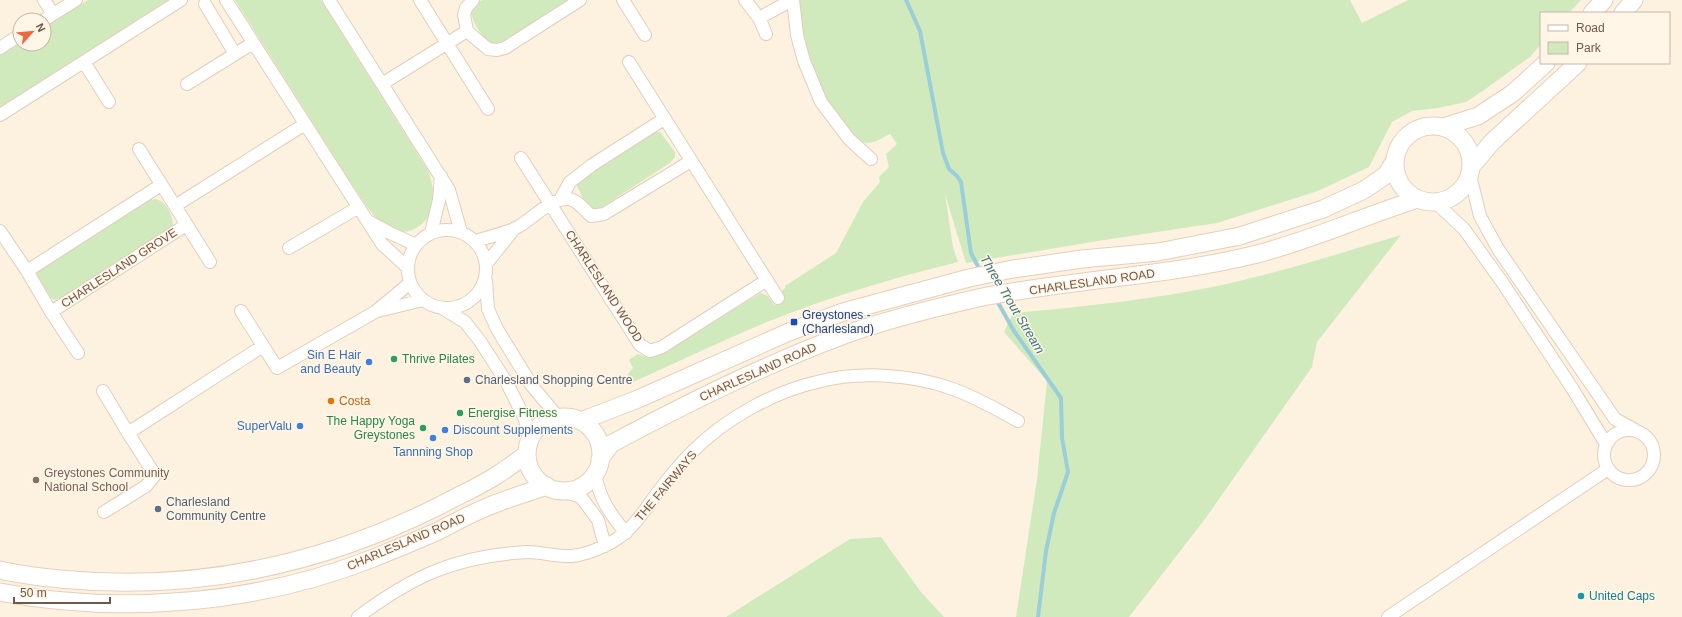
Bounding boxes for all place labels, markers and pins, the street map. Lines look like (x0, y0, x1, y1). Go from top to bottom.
place label: Greystones - (Charlesland) (802, 308, 874, 336)
marker: Greystones - (Charlesland) (789, 317, 799, 327)
place label: Sin E Hair and Beauty (300, 348, 361, 376)
place label: Thrive Pilates (402, 352, 475, 366)
marker: Thrive Pilates (389, 354, 399, 364)
marker: Sin E Hair and Beauty (364, 357, 374, 367)
place label: Charlesland Shopping Centre (475, 373, 633, 387)
marker: Charlesland Shopping Centre (462, 375, 472, 385)
place label: Costa (339, 394, 371, 408)
marker: Costa (326, 396, 336, 406)
place label: Energise Fitness (468, 406, 557, 420)
marker: Energise Fitness (455, 408, 465, 418)
place label: The Happy Yoga Greystones (326, 414, 415, 442)
place label: SuperValu (237, 419, 292, 433)
marker: SuperValu (295, 421, 305, 431)
marker: The Happy Yoga Greystones (418, 423, 428, 433)
place label: Discount Supplements (453, 423, 573, 437)
marker: Discount Supplements (440, 425, 450, 435)
marker: Tannning Shop (428, 433, 438, 443)
place label: Tannning Shop (393, 445, 473, 459)
place label: Greystones Community National School (44, 466, 169, 494)
marker: Greystones Community National School (31, 475, 41, 485)
place label: Charlesland Community Centre (166, 495, 266, 523)
marker: Charlesland Community Centre (153, 504, 163, 514)
place label: United Caps (1589, 589, 1655, 603)
marker: United Caps (1576, 591, 1586, 601)

